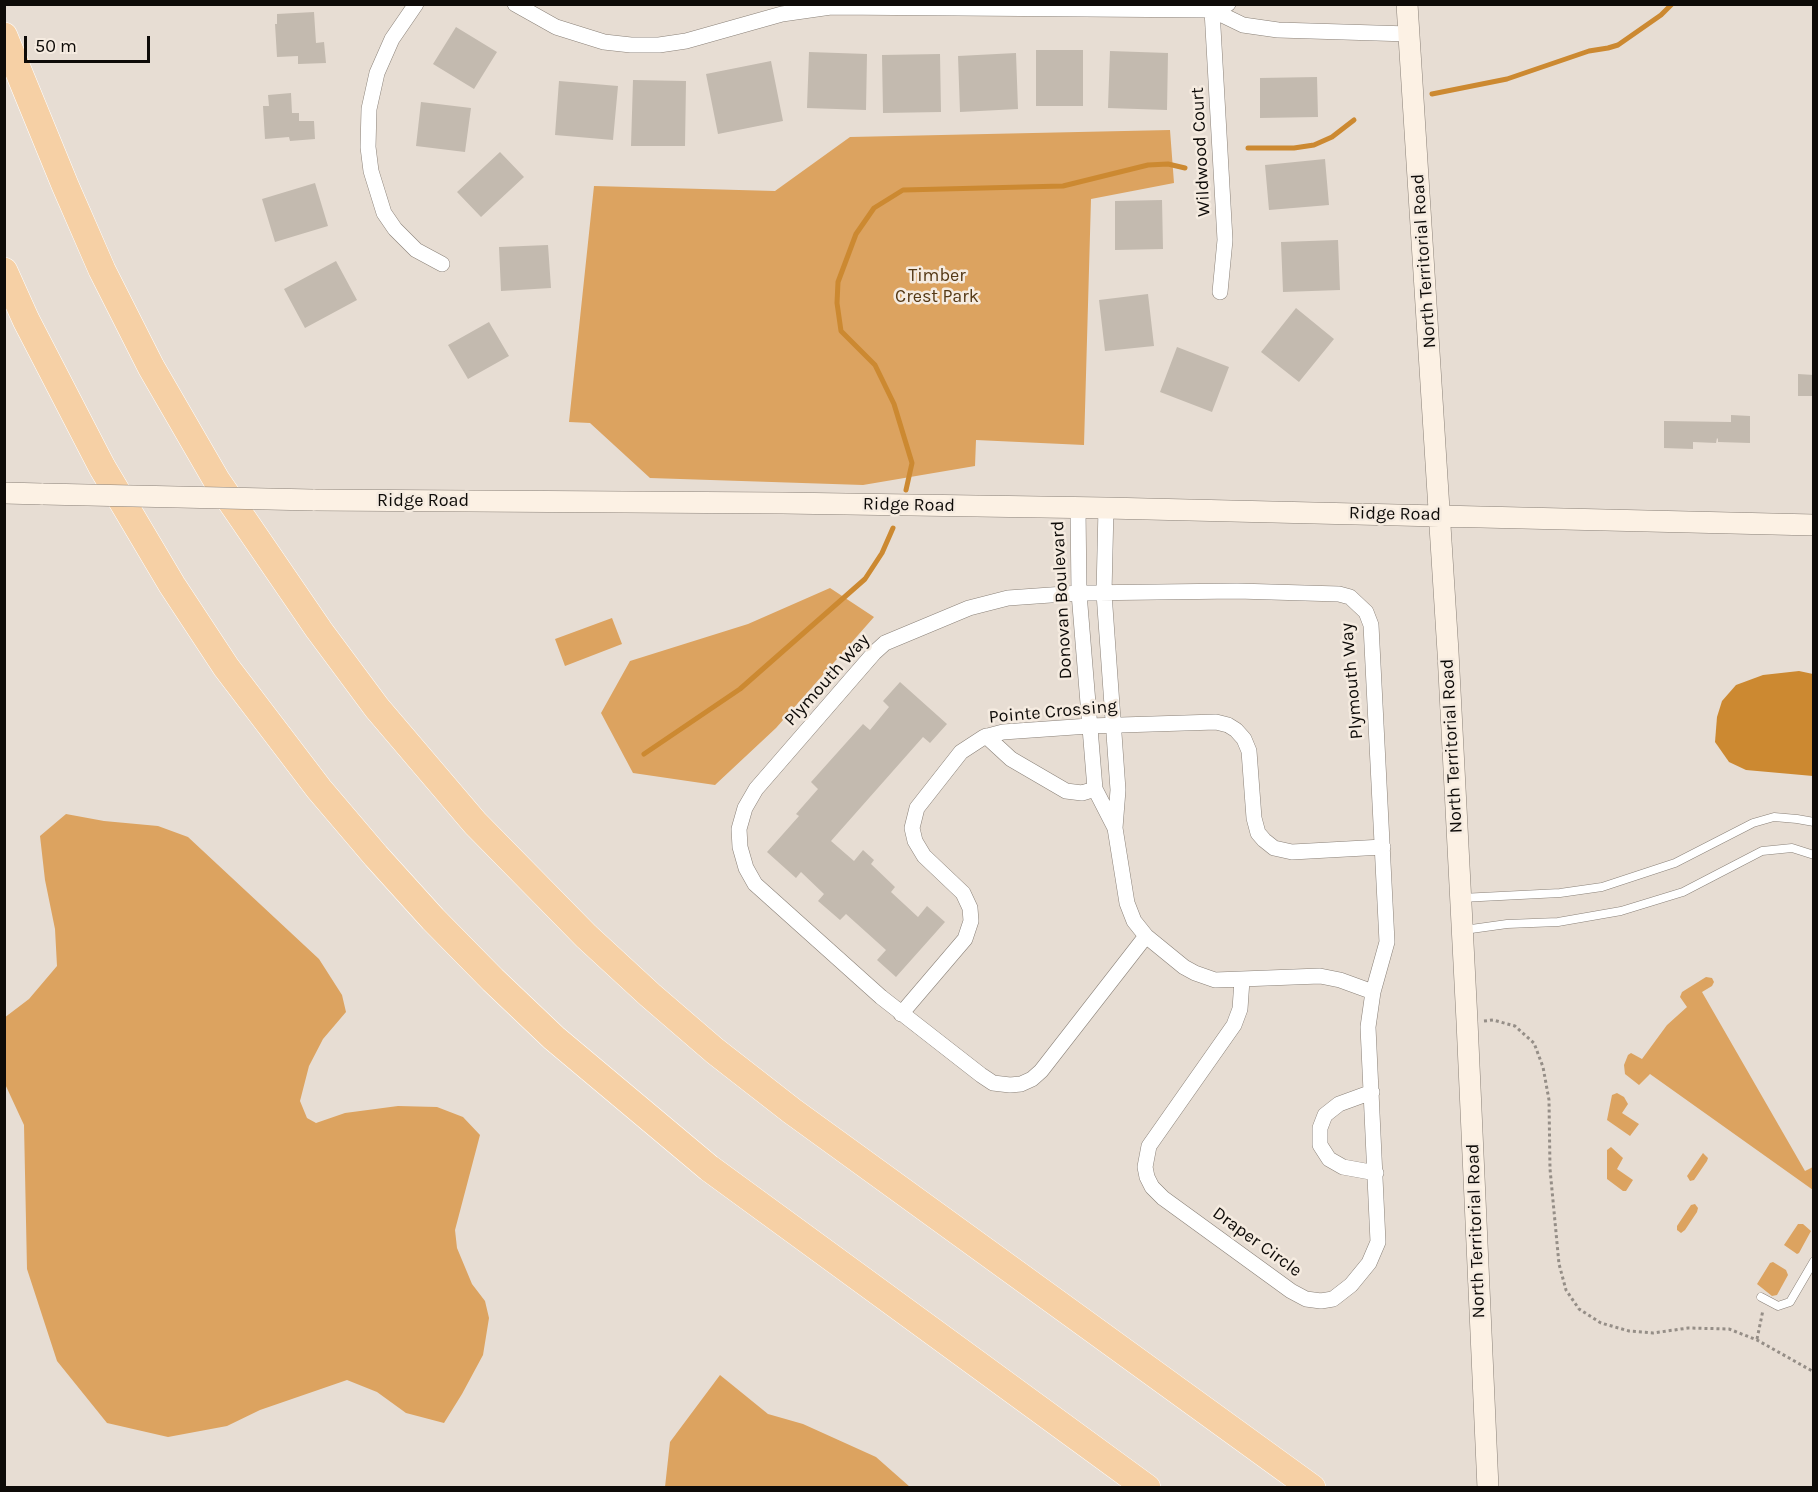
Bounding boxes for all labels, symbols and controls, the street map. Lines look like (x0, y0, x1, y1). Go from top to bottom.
scale bar (27, 24, 153, 62)
text: 50 m (35, 35, 77, 57)
street label: Wildwood Court (1187, 87, 1215, 217)
street label: North Territorial Road (1407, 173, 1441, 349)
park label: Timber Crest Park (895, 265, 979, 308)
street label: Ridge Road (377, 490, 469, 512)
street label: Ridge Road (863, 493, 955, 517)
street label: Ridge Road (1349, 502, 1441, 526)
street label: Donovan Boulevard (1047, 520, 1077, 680)
street label: Plymouth Way (1336, 622, 1368, 740)
street label: Plymouth Way (780, 629, 874, 731)
street label: North Territorial Road (1437, 658, 1467, 834)
street label: Pointe Crossing (988, 696, 1118, 728)
street label: North Territorial Road (1462, 1143, 1490, 1319)
street label: Draper Circle (1208, 1202, 1306, 1282)

